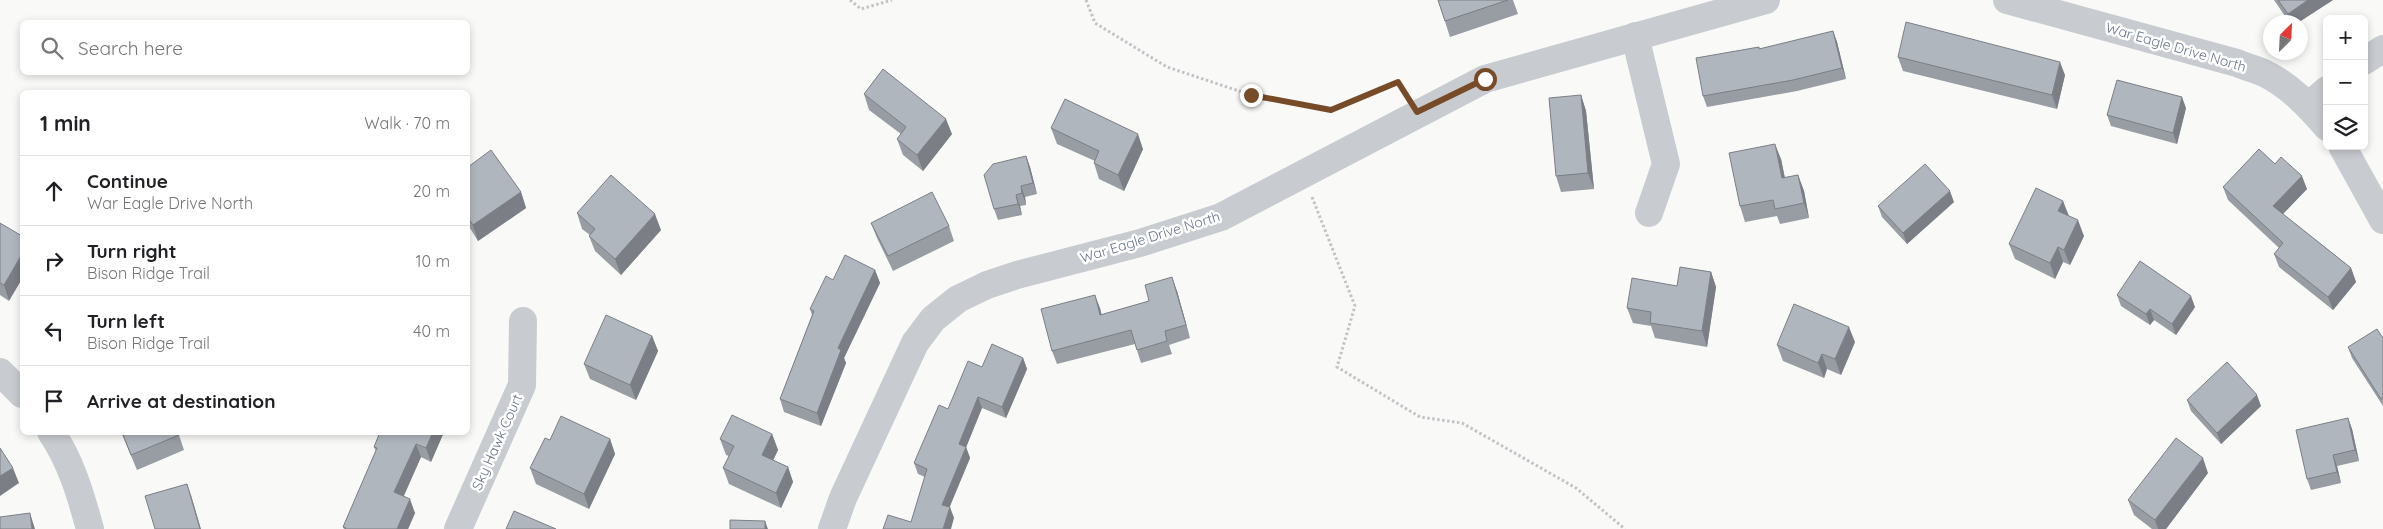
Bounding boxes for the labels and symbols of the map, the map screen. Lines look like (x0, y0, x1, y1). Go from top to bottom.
north arrow (2263, 15, 2308, 60)
street label: War Eagle Drive North (2104, 18, 2248, 76)
route start (1474, 68, 1497, 91)
route end (1240, 84, 1263, 107)
street label: War Eagle Drive North (1078, 207, 1222, 267)
street label: Sky Hawk Court (468, 391, 526, 493)

